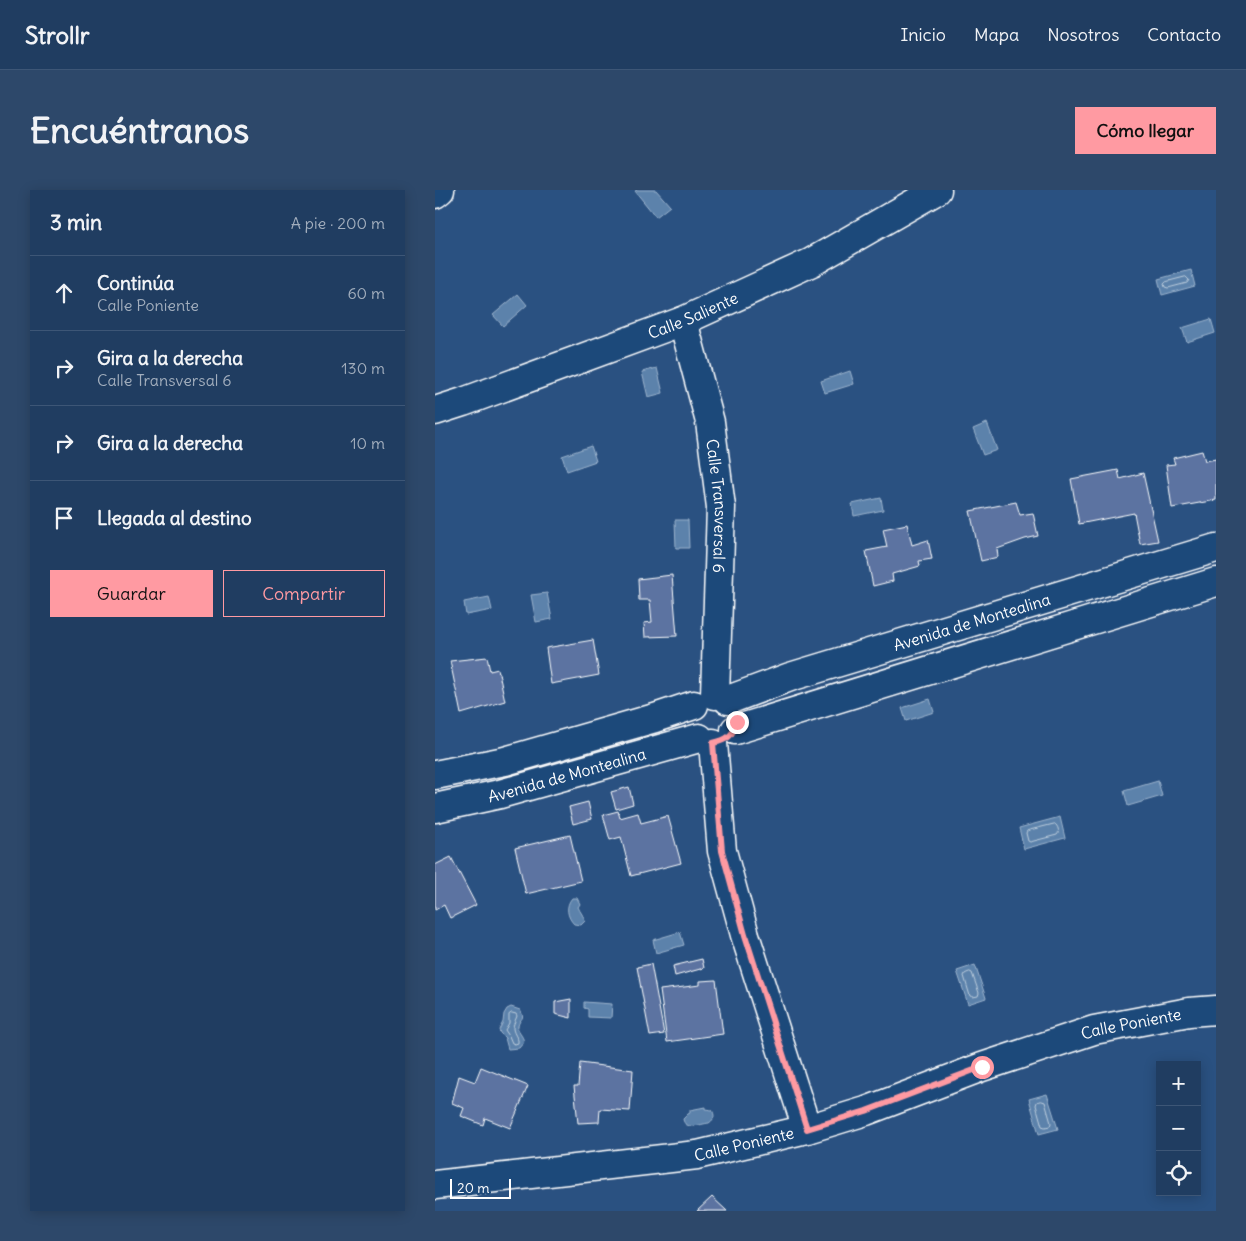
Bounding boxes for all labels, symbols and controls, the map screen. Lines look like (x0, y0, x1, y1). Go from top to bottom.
text: Strollr (25, 20, 90, 50)
text: Inicio (900, 23, 946, 46)
text: Mapa (974, 23, 1019, 46)
text: Nosotros (1047, 23, 1119, 46)
text: Contacto (1147, 23, 1221, 46)
button: Cómo llegar (1075, 107, 1216, 154)
text: Encuéntranos (30, 108, 249, 152)
text: 3 min (50, 209, 102, 236)
text: A pie · 200 m (291, 213, 385, 233)
text: Continúa (97, 271, 174, 295)
icon: ahead (50, 279, 78, 307)
text: 60 m (347, 283, 385, 303)
street label: Calle Saliente (645, 287, 741, 343)
text: Calle Poniente (97, 295, 199, 315)
text: Gira a la derecha (97, 346, 243, 370)
icon: right (50, 354, 78, 382)
text: 130 m (341, 358, 385, 378)
text: Calle Transversal 6 (97, 370, 231, 390)
icon: right (50, 429, 78, 457)
text: Gira a la derecha (97, 431, 243, 455)
text: 10 m (350, 433, 385, 453)
street label: Calle Transversal 6 (702, 438, 731, 573)
icon: arrive (50, 504, 78, 532)
text: Llegada al destino (97, 506, 252, 530)
button: Guardar (50, 570, 213, 617)
button: Compartir (223, 570, 385, 617)
street label: Avenida de Montealina (891, 589, 1053, 655)
route end (726, 711, 749, 734)
street label: Avenida de Montealina (486, 743, 648, 806)
street label: Calle Poniente (1078, 1004, 1183, 1044)
route start (971, 1056, 994, 1079)
map controls (1156, 1061, 1201, 1196)
button: + (1156, 1061, 1201, 1106)
button: − (1156, 1106, 1201, 1151)
street label: Calle Poniente (692, 1122, 796, 1165)
button: locate (1156, 1151, 1201, 1196)
scale bar (450, 1176, 511, 1199)
text: 20 m (457, 1179, 490, 1197)

